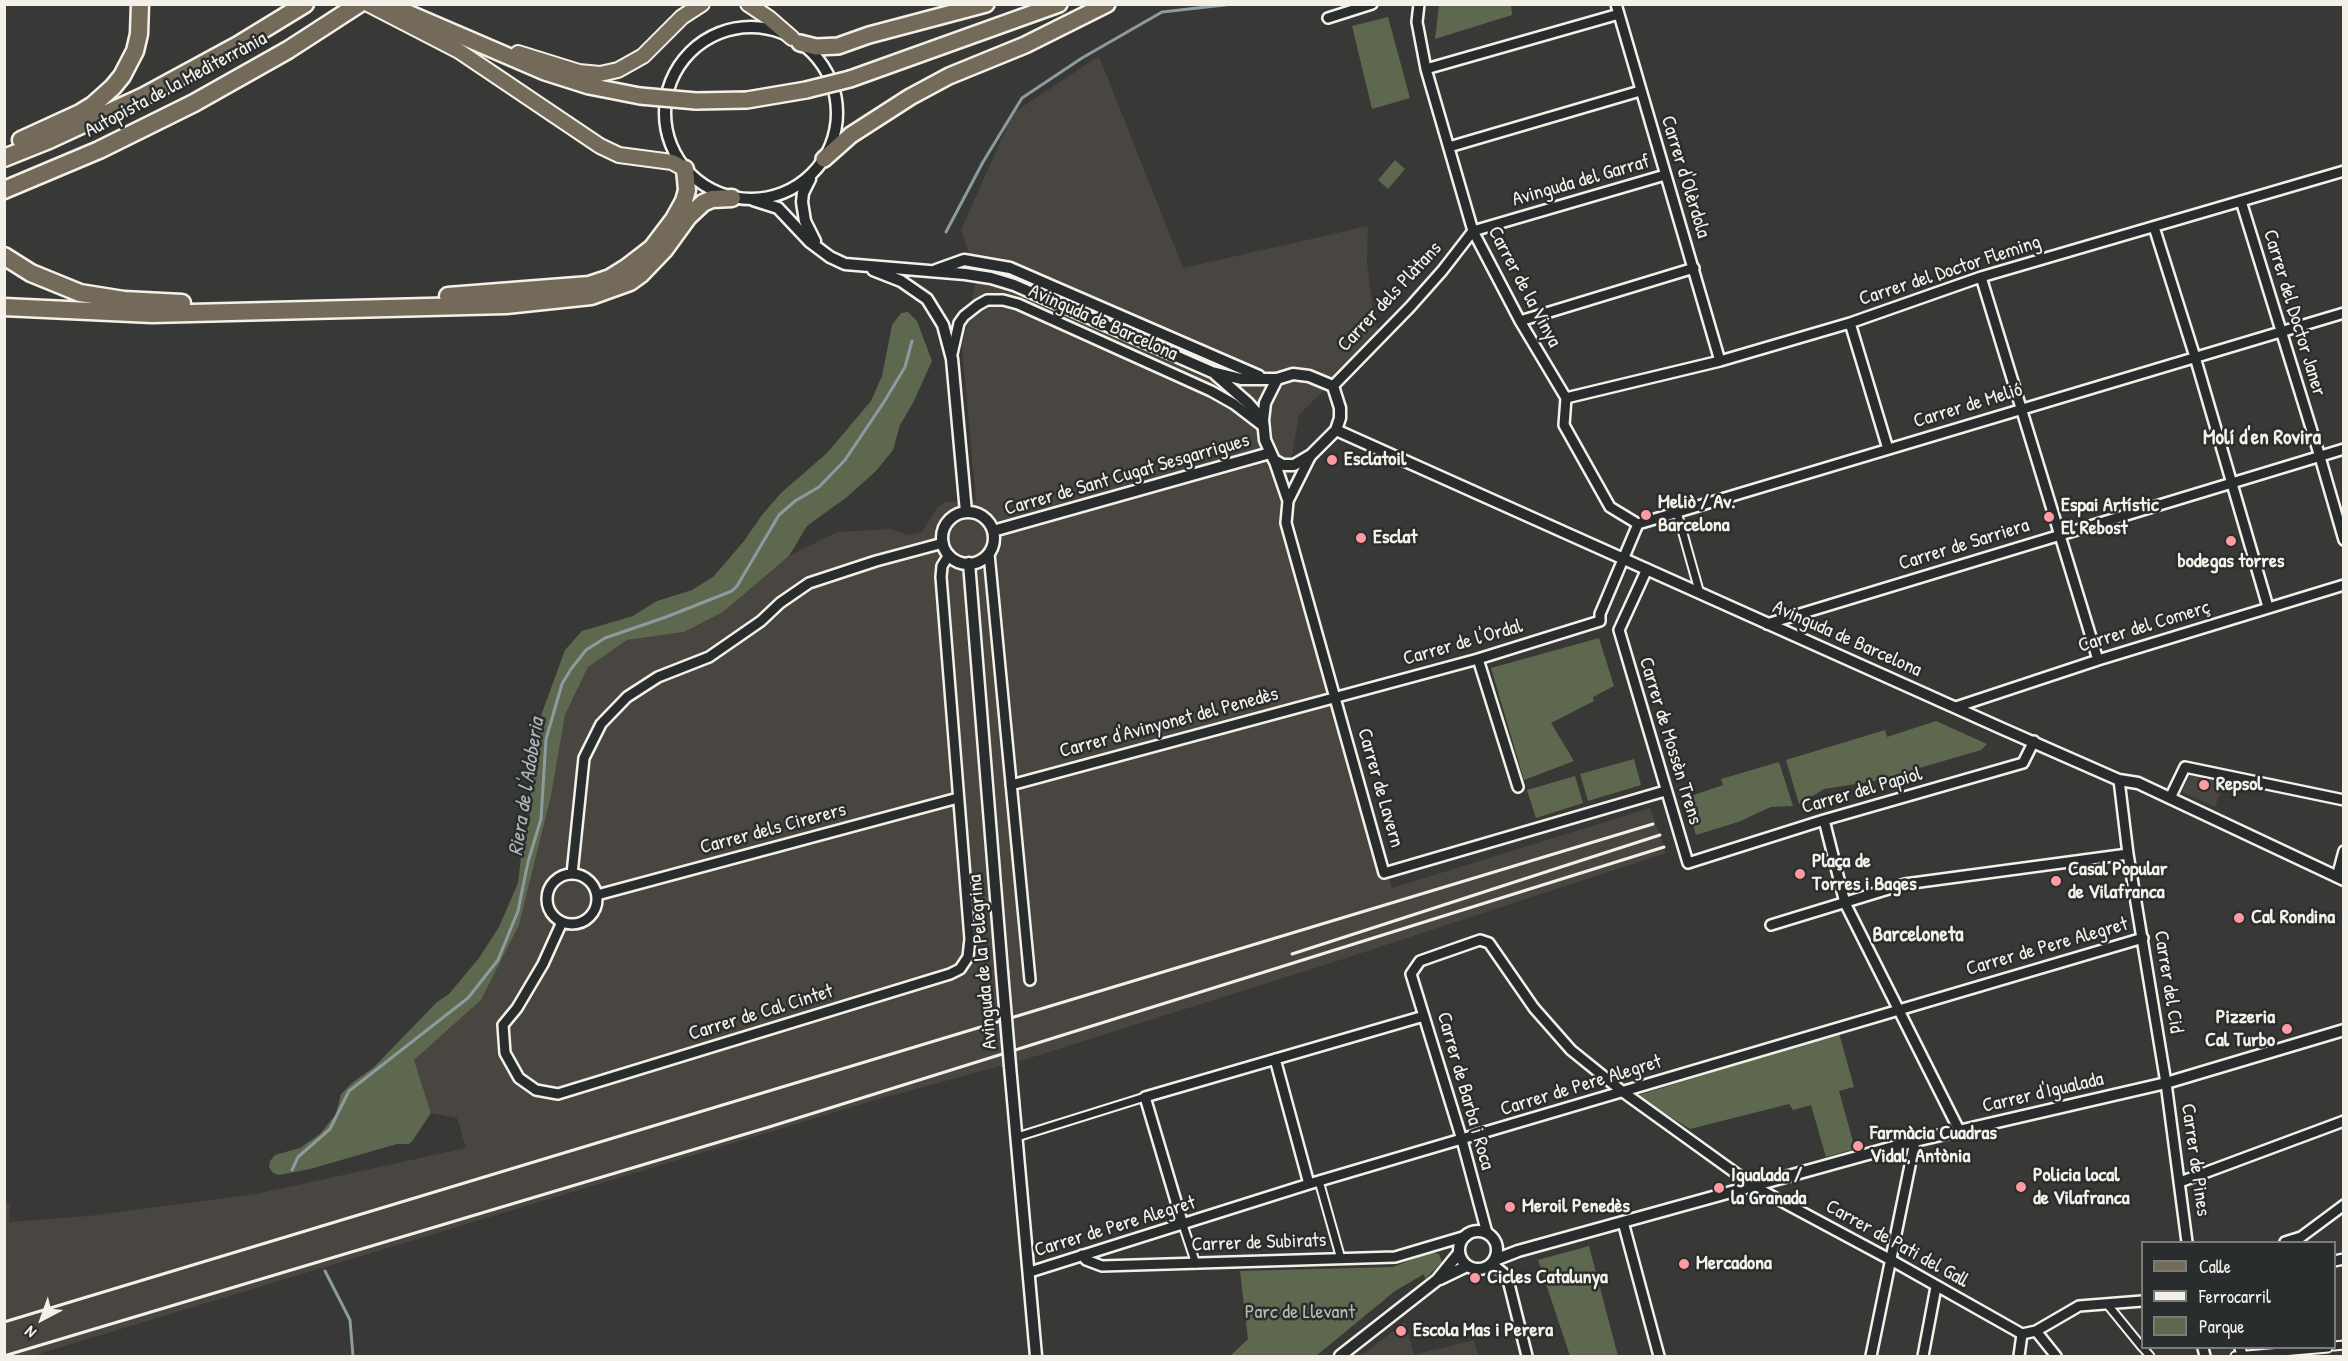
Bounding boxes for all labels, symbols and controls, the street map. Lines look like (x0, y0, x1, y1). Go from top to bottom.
street label: Autopista de la Mediterrània (81, 27, 271, 143)
street label: Carrer d'Olèrdola (1655, 113, 1715, 241)
street label: Avinguda del Garraf (1509, 150, 1653, 212)
street label: Carrer de la Vinya (1482, 222, 1566, 352)
street label: Carrer del Doctor Janer (2257, 227, 2331, 399)
street label: Carrer del Doctor Fleming (1856, 230, 2044, 312)
street label: Carrer dels Plàtans (1333, 237, 1447, 357)
street label: Avinguda de Barcelona (1025, 279, 1181, 367)
street label: Carrer de Melió (1911, 378, 2025, 434)
district label: Molí d'en Rovira (2203, 425, 2321, 451)
street label: Carrer de Sant Cugat Sesgarrigues (1002, 429, 1252, 521)
place label: Esclatoil (1344, 448, 1406, 472)
marker: Esclatoil (1325, 453, 1339, 467)
place label: Meliò / Av. Barcelona (1658, 491, 1735, 538)
place label: Espai Artístic El Rebost (2061, 494, 2159, 541)
marker: Meliò / Av. Barcelona (1639, 508, 1653, 522)
marker: Espai Artístic El Rebost (2042, 510, 2056, 524)
street label: Carrer de Sarriera (1896, 514, 2032, 576)
place label: Esclat (1373, 526, 1417, 550)
marker: Esclat (1354, 531, 1368, 545)
marker: bodegas torres (2224, 534, 2238, 548)
place label: bodegas torres (2177, 550, 2285, 574)
street label: Avinguda de Barcelona (1769, 595, 1925, 683)
street label: Carrer del Comerç (2075, 596, 2213, 658)
street label: Carrer de l'Ordal (1400, 614, 1526, 672)
street label: Carrer de Mossèn Trens (1633, 655, 1707, 827)
street label: Carrer d'Avinyonet del Penedès (1057, 682, 1281, 764)
water label: Riera de l'Adoberia (504, 716, 550, 858)
street label: Carrer de Lavern (1352, 726, 1408, 850)
street label: Carrer del Papiol (1799, 762, 1925, 820)
place label: Repsol (2216, 773, 2263, 797)
marker: Repsol (2197, 778, 2211, 792)
street label: Carrer dels Cirerers (697, 798, 849, 860)
place label: Plaça de Torres i Bages (1812, 850, 1917, 897)
place label: Casal Popular de Vilafranca (2068, 858, 2167, 905)
marker: Plaça de Torres i Bages (1793, 867, 1807, 881)
street label: Avinguda de la Pelegrina (963, 874, 1003, 1050)
marker: Casal Popular de Vilafranca (2049, 874, 2063, 888)
place label: Cal Rondina (2251, 906, 2335, 930)
marker: Cal Rondina (2232, 911, 2246, 925)
street label: Carrer de Pere Alegret (1963, 912, 2131, 982)
district label: Barceloneta (1873, 922, 1963, 948)
street label: Carrer del Cid (2148, 929, 2188, 1035)
street label: Carrer de Cal Cintet (686, 980, 836, 1046)
place label: Pizzeria Cal Turbo (2205, 1006, 2275, 1053)
street label: Carrer de Barba i Roca (1431, 1009, 1499, 1173)
marker: Pizzeria Cal Turbo (2280, 1022, 2294, 1036)
street label: Carrer de Pere Alegret (1498, 1050, 1664, 1122)
street label: Carrer d'Igualada (1980, 1067, 2106, 1119)
street label: Carrer de Pines (2175, 1102, 2215, 1218)
place label: Farmàcia Cuadras Vidal, Antònia (1870, 1122, 1997, 1169)
marker: Farmàcia Cuadras Vidal, Antònia (1851, 1139, 1865, 1153)
place label: Igualada / la Granada (1731, 1164, 1806, 1211)
place label: Policia local de Vilafranca (2033, 1164, 2130, 1211)
marker: Policia local de Vilafranca (2014, 1180, 2028, 1194)
marker: Igualada / la Granada (1712, 1181, 1726, 1195)
street label: Carrer de Pere Alegret (1032, 1191, 1198, 1263)
place label: Meroil Penedès (1522, 1195, 1630, 1219)
street label: Carrer de Pati del Gall (1821, 1195, 1973, 1293)
marker: Meroil Penedès (1503, 1200, 1517, 1214)
street label: Carrer de Subirats (1191, 1229, 1327, 1257)
legend (2141, 1241, 2336, 1349)
place label: Mercadona (1696, 1252, 1772, 1276)
text: Calle (2199, 1254, 2231, 1279)
marker: Mercadona (1677, 1257, 1691, 1271)
place label: Cicles Catalunya (1487, 1266, 1608, 1290)
marker: Cicles Catalunya (1468, 1271, 1482, 1285)
text: Ferrocarril (2199, 1284, 2271, 1309)
north arrow (12, 1289, 72, 1349)
park label: Parc de Llevant (1245, 1301, 1355, 1325)
text: Parque (2199, 1314, 2244, 1339)
place label: Escola Mas i Perera (1413, 1319, 1553, 1343)
text: N (20, 1321, 41, 1344)
marker: Escola Mas i Perera (1394, 1324, 1408, 1338)

